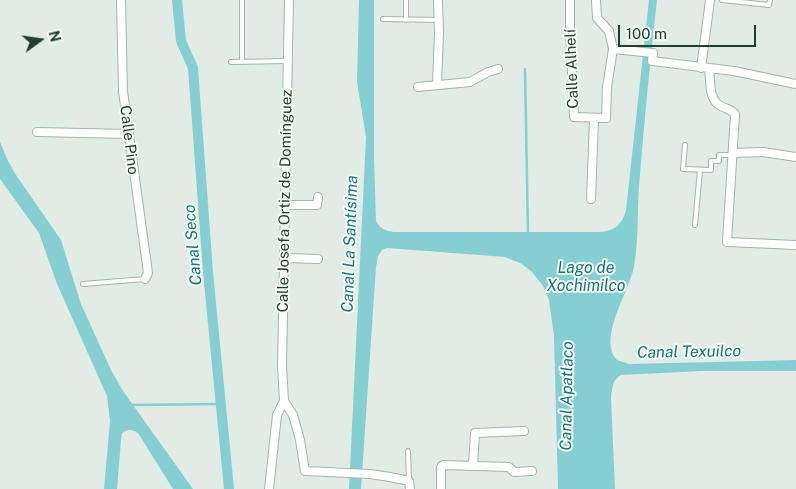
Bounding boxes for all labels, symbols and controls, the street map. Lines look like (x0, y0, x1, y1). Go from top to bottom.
north arrow (15, 15, 65, 65)
scale bar (621, 15, 758, 47)
text: 100 m (626, 25, 667, 42)
text: N (45, 29, 64, 44)
street label: Calle Alhelí (562, 29, 582, 109)
street label: Calle Josefa Ortiz de Domínguez (274, 89, 296, 313)
street label: Calle Pino (116, 104, 142, 176)
water label: Canal La Santísima (338, 175, 362, 313)
water label: Canal Seco (180, 204, 206, 286)
water label: Lago de Xochimilco (547, 258, 625, 296)
water label: Canal Apatlaco (556, 341, 578, 451)
water label: Canal Texuilco (637, 341, 741, 363)

